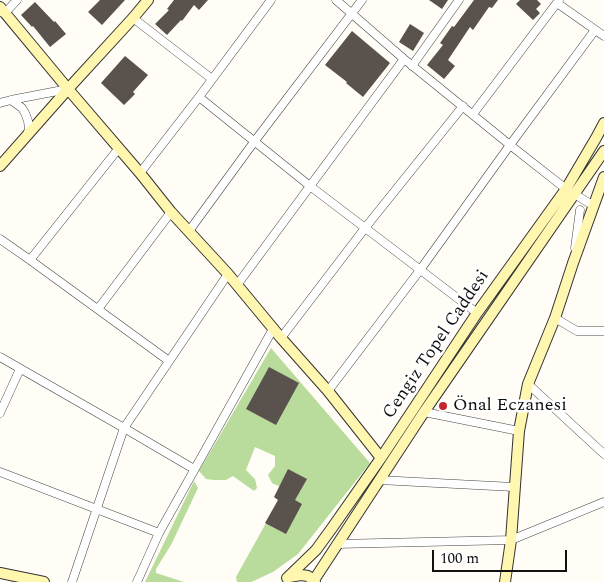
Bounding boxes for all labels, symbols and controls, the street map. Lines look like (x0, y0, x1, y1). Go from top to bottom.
street label: Cengiz Topel Caddesi (379, 267, 495, 423)
place label: Önal Eczanesi (453, 395, 567, 417)
marker: Önal Eczanesi (437, 400, 449, 412)
scale bar (434, 540, 569, 572)
text: 100 m (440, 547, 479, 570)

